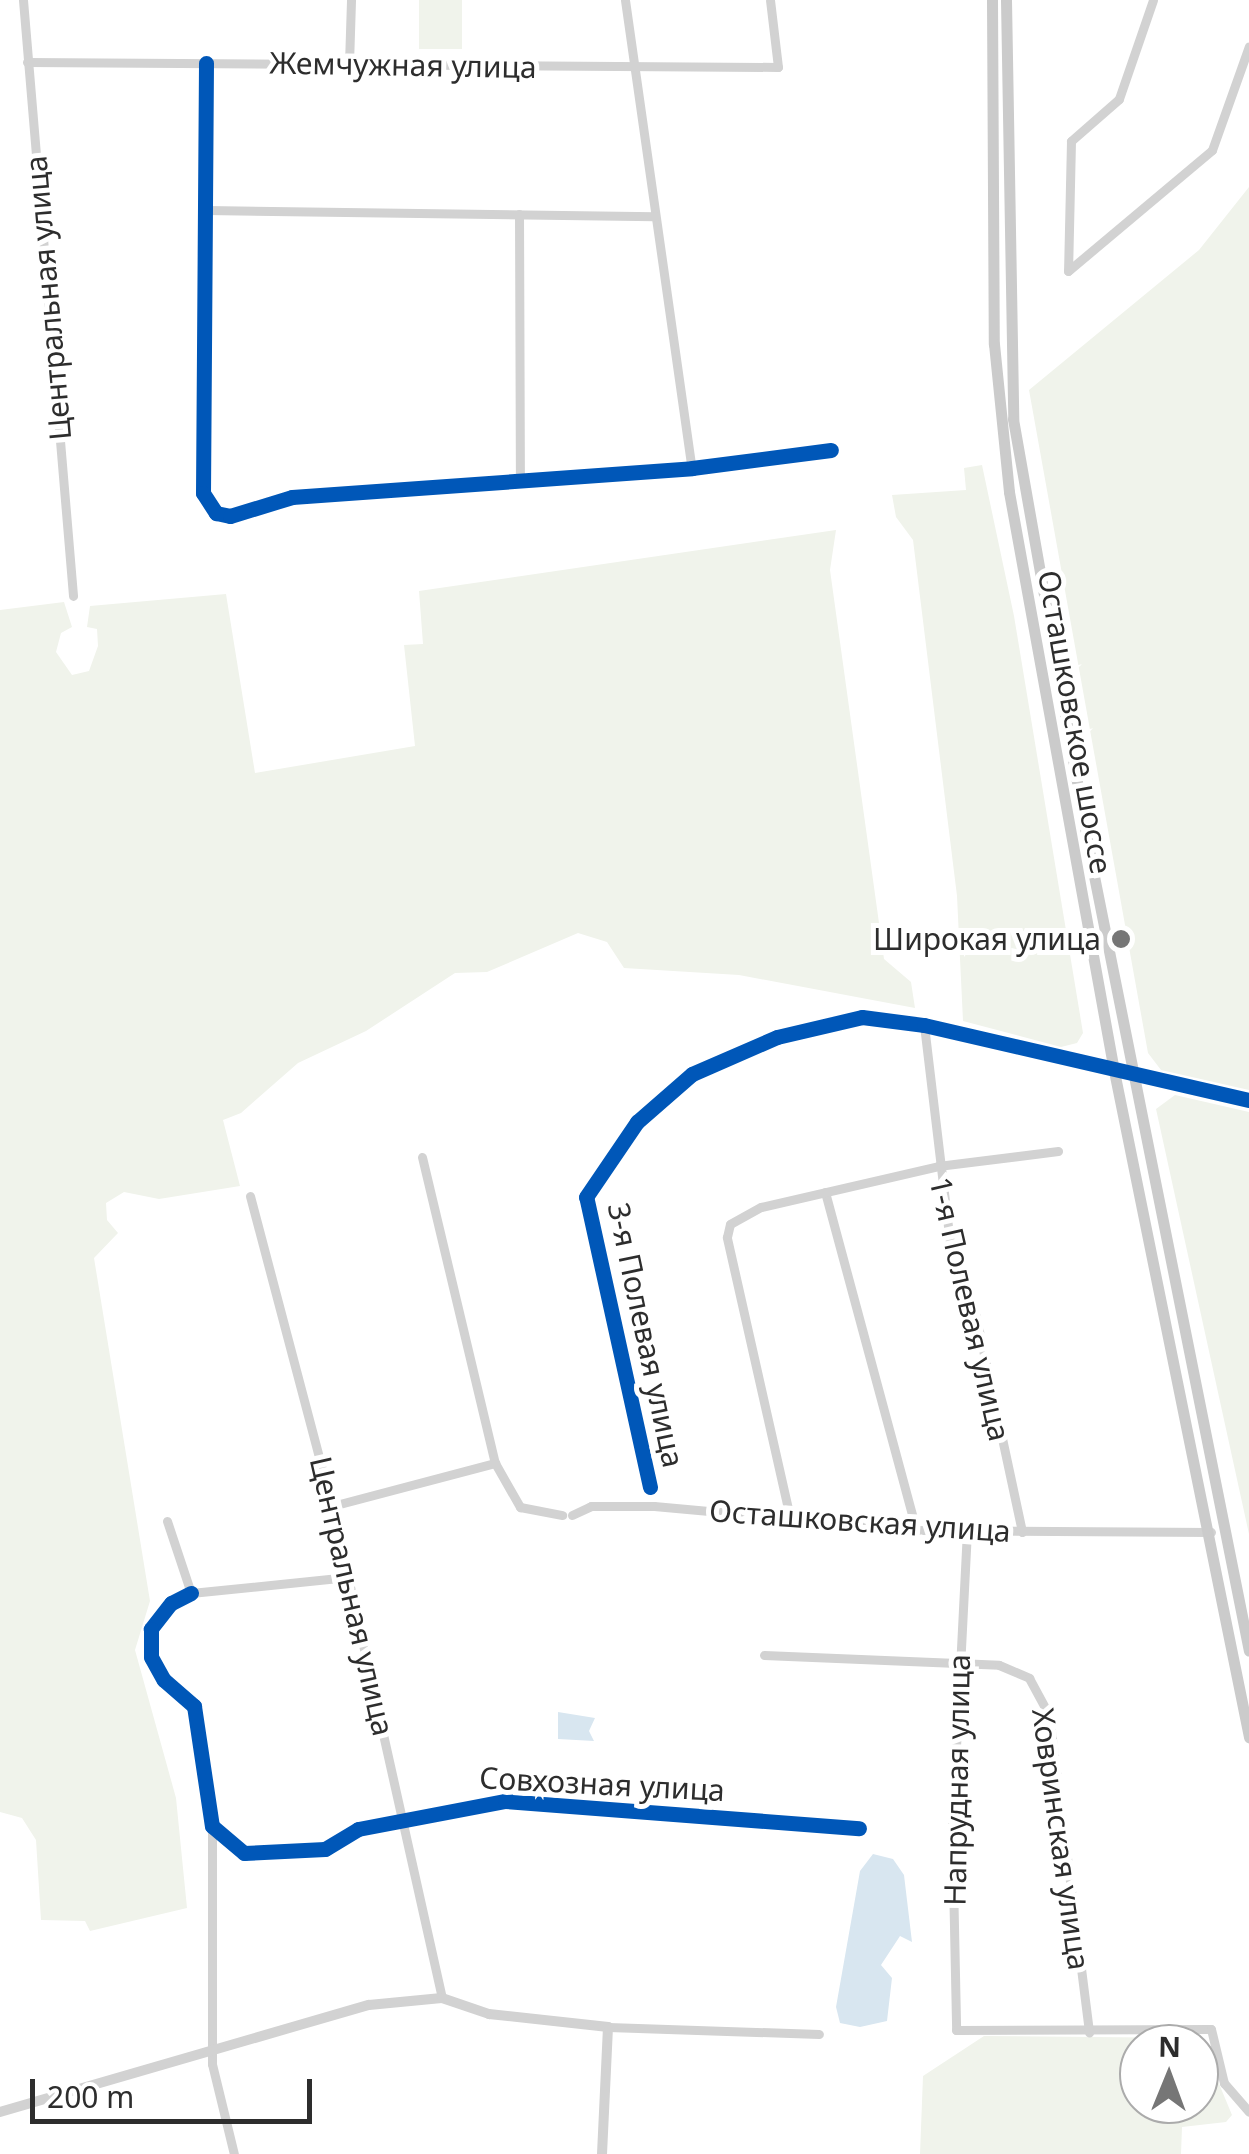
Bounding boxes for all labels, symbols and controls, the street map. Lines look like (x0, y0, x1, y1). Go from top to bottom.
street label: Жемчужная улица (269, 45, 537, 85)
street label: Центральная улица (18, 154, 78, 442)
street label: Осташковское шоссе (1031, 567, 1119, 877)
place label: Широкая улица (873, 921, 1101, 957)
marker: Широкая улица (1110, 928, 1132, 950)
street label: 1-я Полевая улица (922, 1174, 1018, 1444)
street label: 3-я Полевая улица (600, 1199, 692, 1471)
street label: Центральная улица (302, 1453, 402, 1739)
street label: Осташковская улица (708, 1493, 1012, 1549)
street label: Напрудная улица (937, 1654, 977, 1906)
street label: Ховринская улица (1025, 1706, 1097, 1972)
street label: Совхозная улица (478, 1760, 726, 1808)
north arrow (1119, 2024, 1219, 2124)
text: N (1158, 2027, 1181, 2065)
scale bar (35, 2059, 318, 2121)
text: 200 m (47, 2076, 134, 2117)

